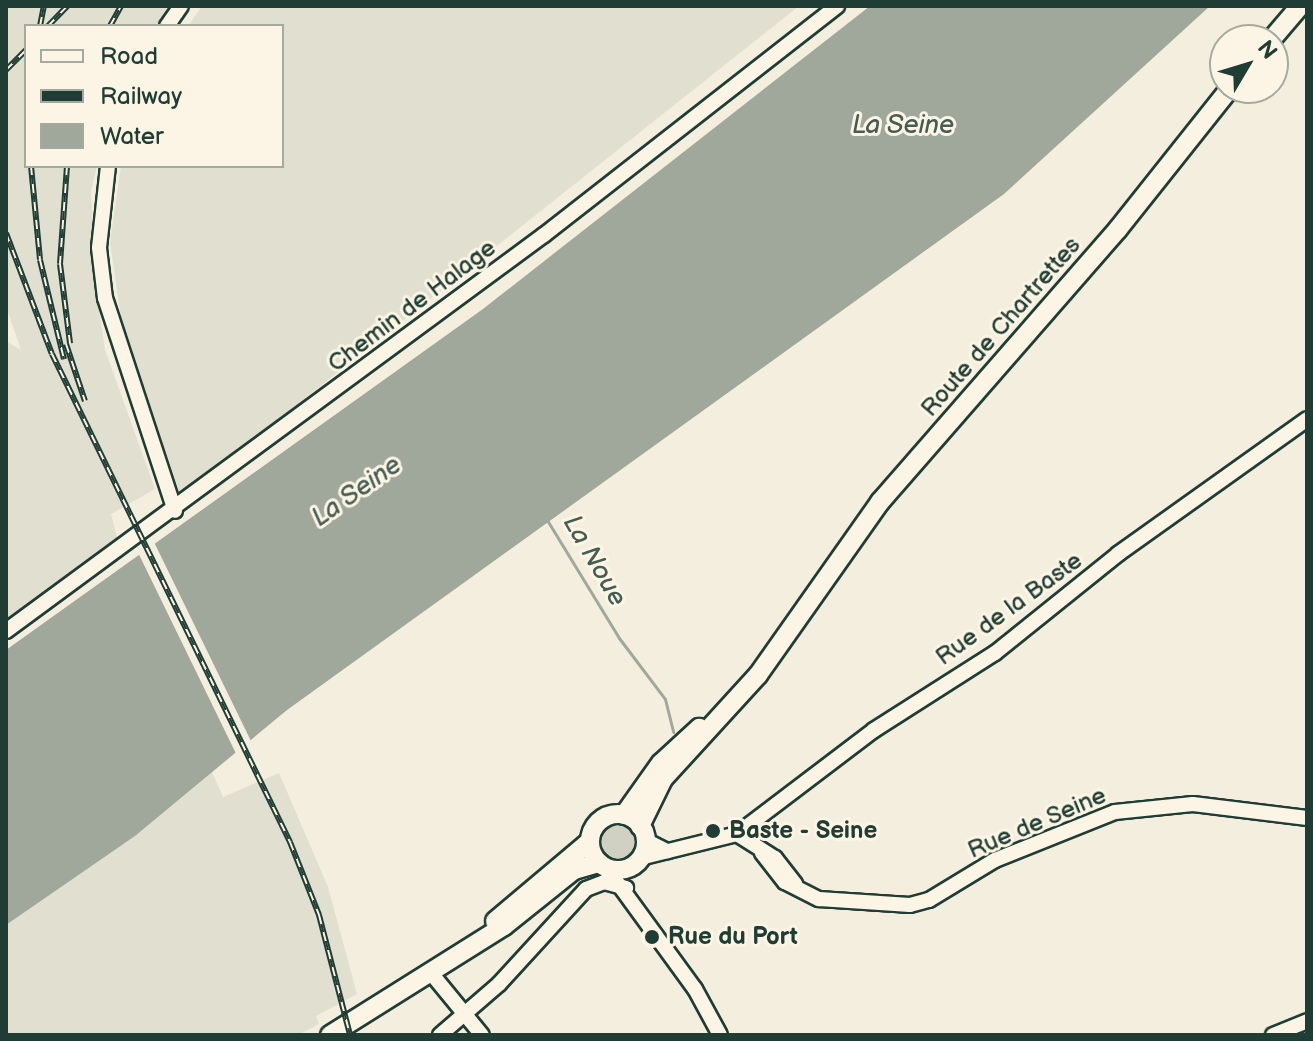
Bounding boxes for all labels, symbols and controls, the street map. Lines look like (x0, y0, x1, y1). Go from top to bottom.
legend (24, 24, 284, 168)
north arrow (1209, 24, 1289, 104)
text: N (1251, 35, 1282, 65)
text: Road (100, 42, 158, 71)
text: Railway (100, 82, 182, 111)
water label: La Seine (852, 110, 954, 142)
text: Water (100, 122, 164, 151)
street label: Route de Chartrettes (915, 231, 1087, 423)
street label: Chemin de Halage (322, 234, 502, 378)
water label: La Seine (306, 450, 408, 534)
water label: La Noue (556, 510, 632, 612)
street label: Rue de la Baste (930, 546, 1088, 672)
street label: Rue de Seine (963, 781, 1111, 865)
place label: Baste - Seine (729, 817, 877, 845)
marker: Baste - Seine (704, 822, 722, 840)
place label: Rue du Port (668, 923, 798, 951)
marker: Rue du Port (643, 928, 661, 946)

